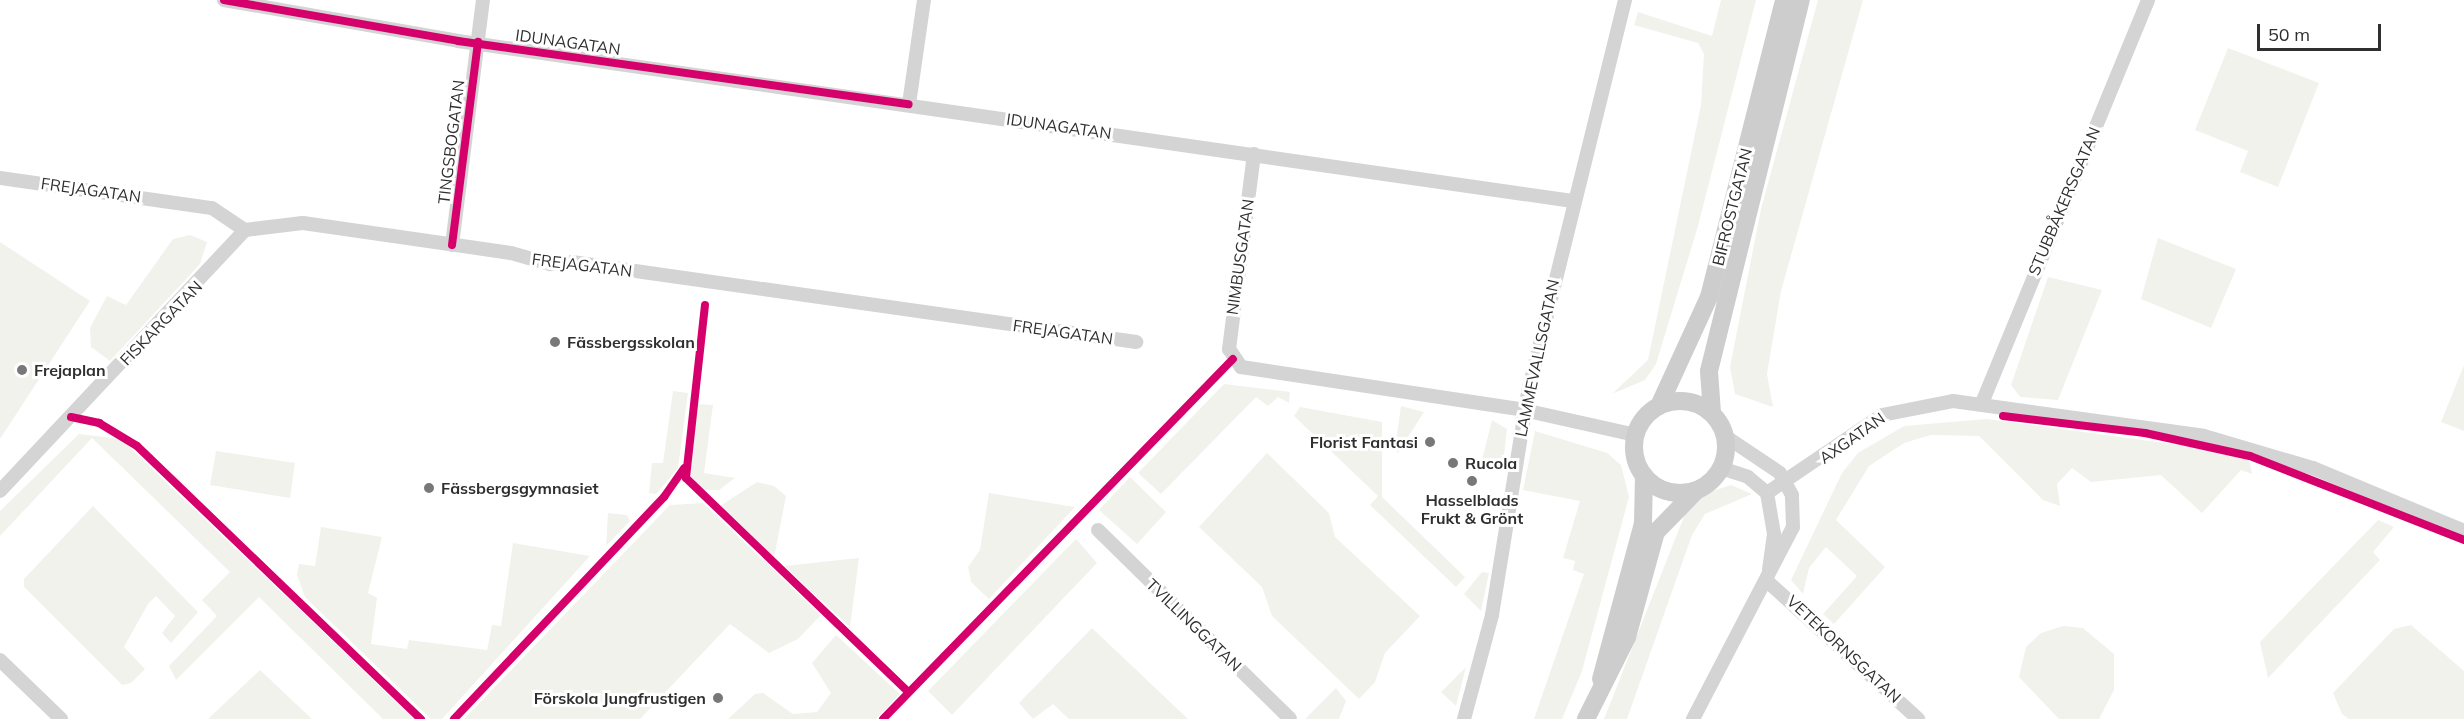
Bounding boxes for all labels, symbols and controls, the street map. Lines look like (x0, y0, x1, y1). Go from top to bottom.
scale bar (2260, 12, 2384, 50)
text: 50 m (2268, 23, 2310, 46)
street label: IDUNAGATAN (514, 25, 622, 59)
street label: TINGSBOGATAN (434, 79, 468, 205)
street label: IDUNAGATAN (1005, 109, 1113, 143)
street label: STUBBÅKERSGATAN (2024, 124, 2104, 278)
street label: BIFROSTGATAN (1708, 146, 1756, 268)
street label: FREJAGATAN (40, 173, 142, 207)
street label: NIMBUSGATAN (1222, 198, 1258, 316)
street label: FREJAGATAN (531, 249, 633, 281)
street label: FISKARGATAN (116, 277, 206, 369)
street label: LAMMEVALLSGATAN (1511, 278, 1563, 438)
street label: FREJAGATAN (1012, 315, 1114, 349)
place label: Fässbergsskolan (567, 332, 695, 352)
marker: Fässbergsskolan (548, 335, 562, 349)
place label: Frejaplan (34, 360, 106, 380)
marker: Frejaplan (15, 363, 29, 377)
street label: AXGATAN (1815, 408, 1889, 468)
place label: Florist Fantasi (1310, 432, 1418, 452)
marker: Florist Fantasi (1423, 435, 1437, 449)
place label: Rucola (1465, 453, 1517, 473)
marker: Rucola (1446, 456, 1460, 470)
marker: Hasselblads Frukt & Grönt (1465, 474, 1479, 488)
place label: Fässbergsgymnasiet (441, 478, 599, 498)
marker: Fässbergsgymnasiet (422, 481, 436, 495)
place label: Hasselblads Frukt & Grönt (1421, 490, 1523, 528)
street label: TVILLINGGATAN (1142, 575, 1246, 675)
street label: VETEKORNSGATAN (1783, 591, 1905, 707)
place label: Förskola Jungfrustigen (534, 688, 706, 708)
marker: Förskola Jungfrustigen (711, 691, 725, 705)

